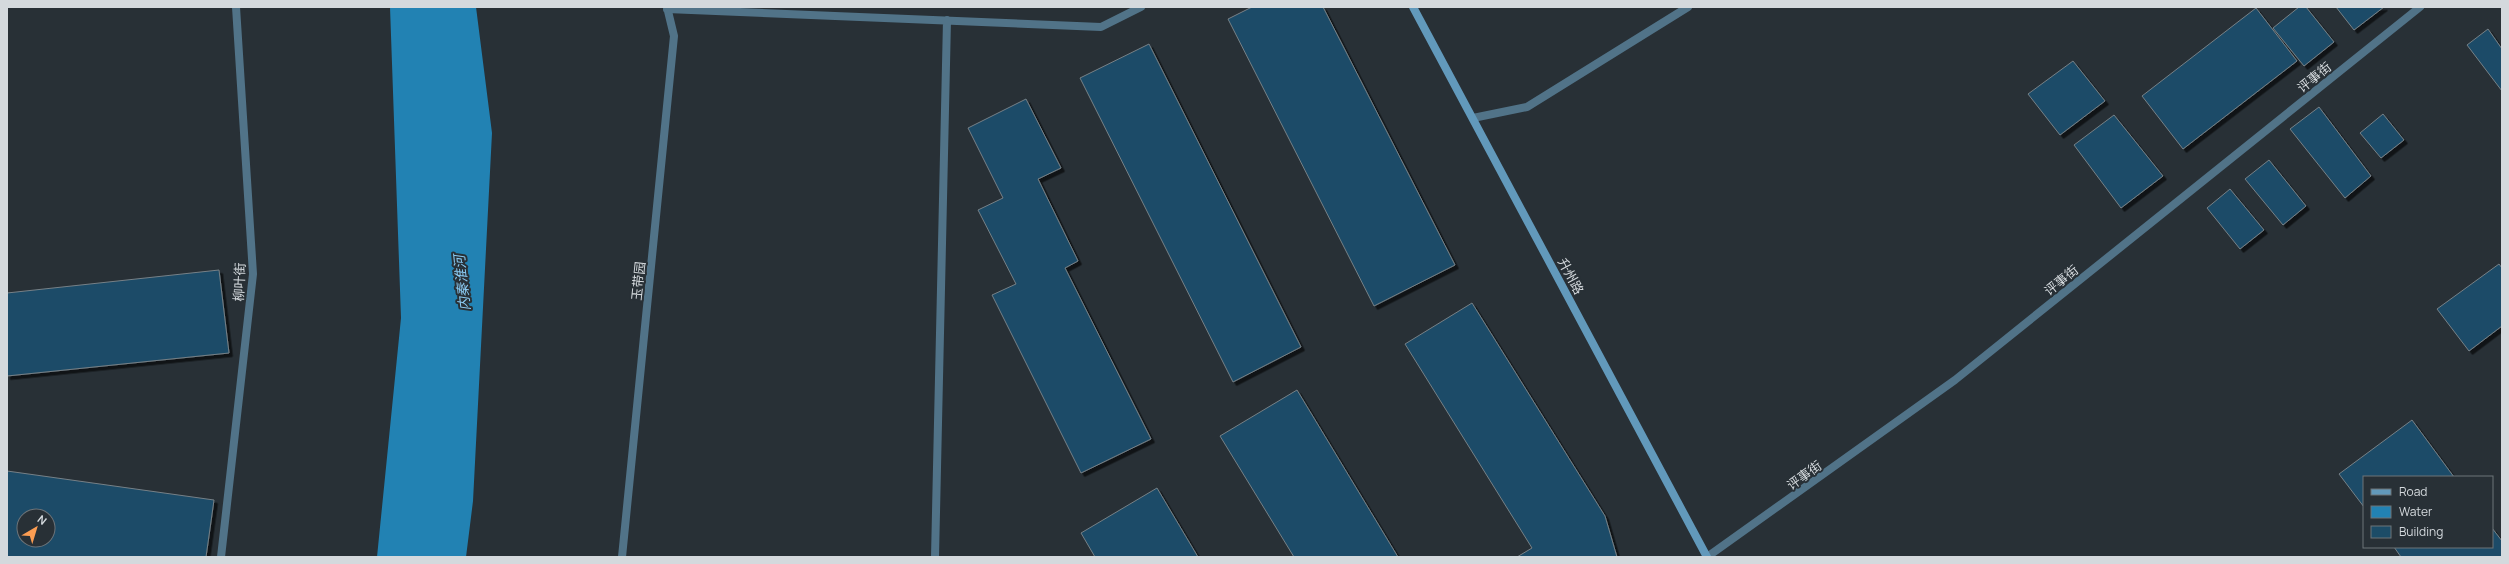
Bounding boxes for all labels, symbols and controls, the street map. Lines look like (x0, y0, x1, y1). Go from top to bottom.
street label: 评事街 (2293, 58, 2335, 96)
water label: 内秦淮河 (449, 251, 474, 312)
street label: 升州路 (1554, 255, 1588, 297)
street label: 玉带园 (627, 261, 649, 301)
street label: 评事街 (2040, 261, 2082, 299)
street label: 柳叶街 (229, 262, 249, 302)
street label: 评事街 (1783, 456, 1825, 494)
legend (2363, 476, 2493, 548)
text: Road (2399, 483, 2427, 500)
text: Water (2399, 503, 2433, 520)
north arrow (16, 508, 56, 548)
text: N (35, 511, 50, 528)
text: Building (2399, 523, 2443, 540)

